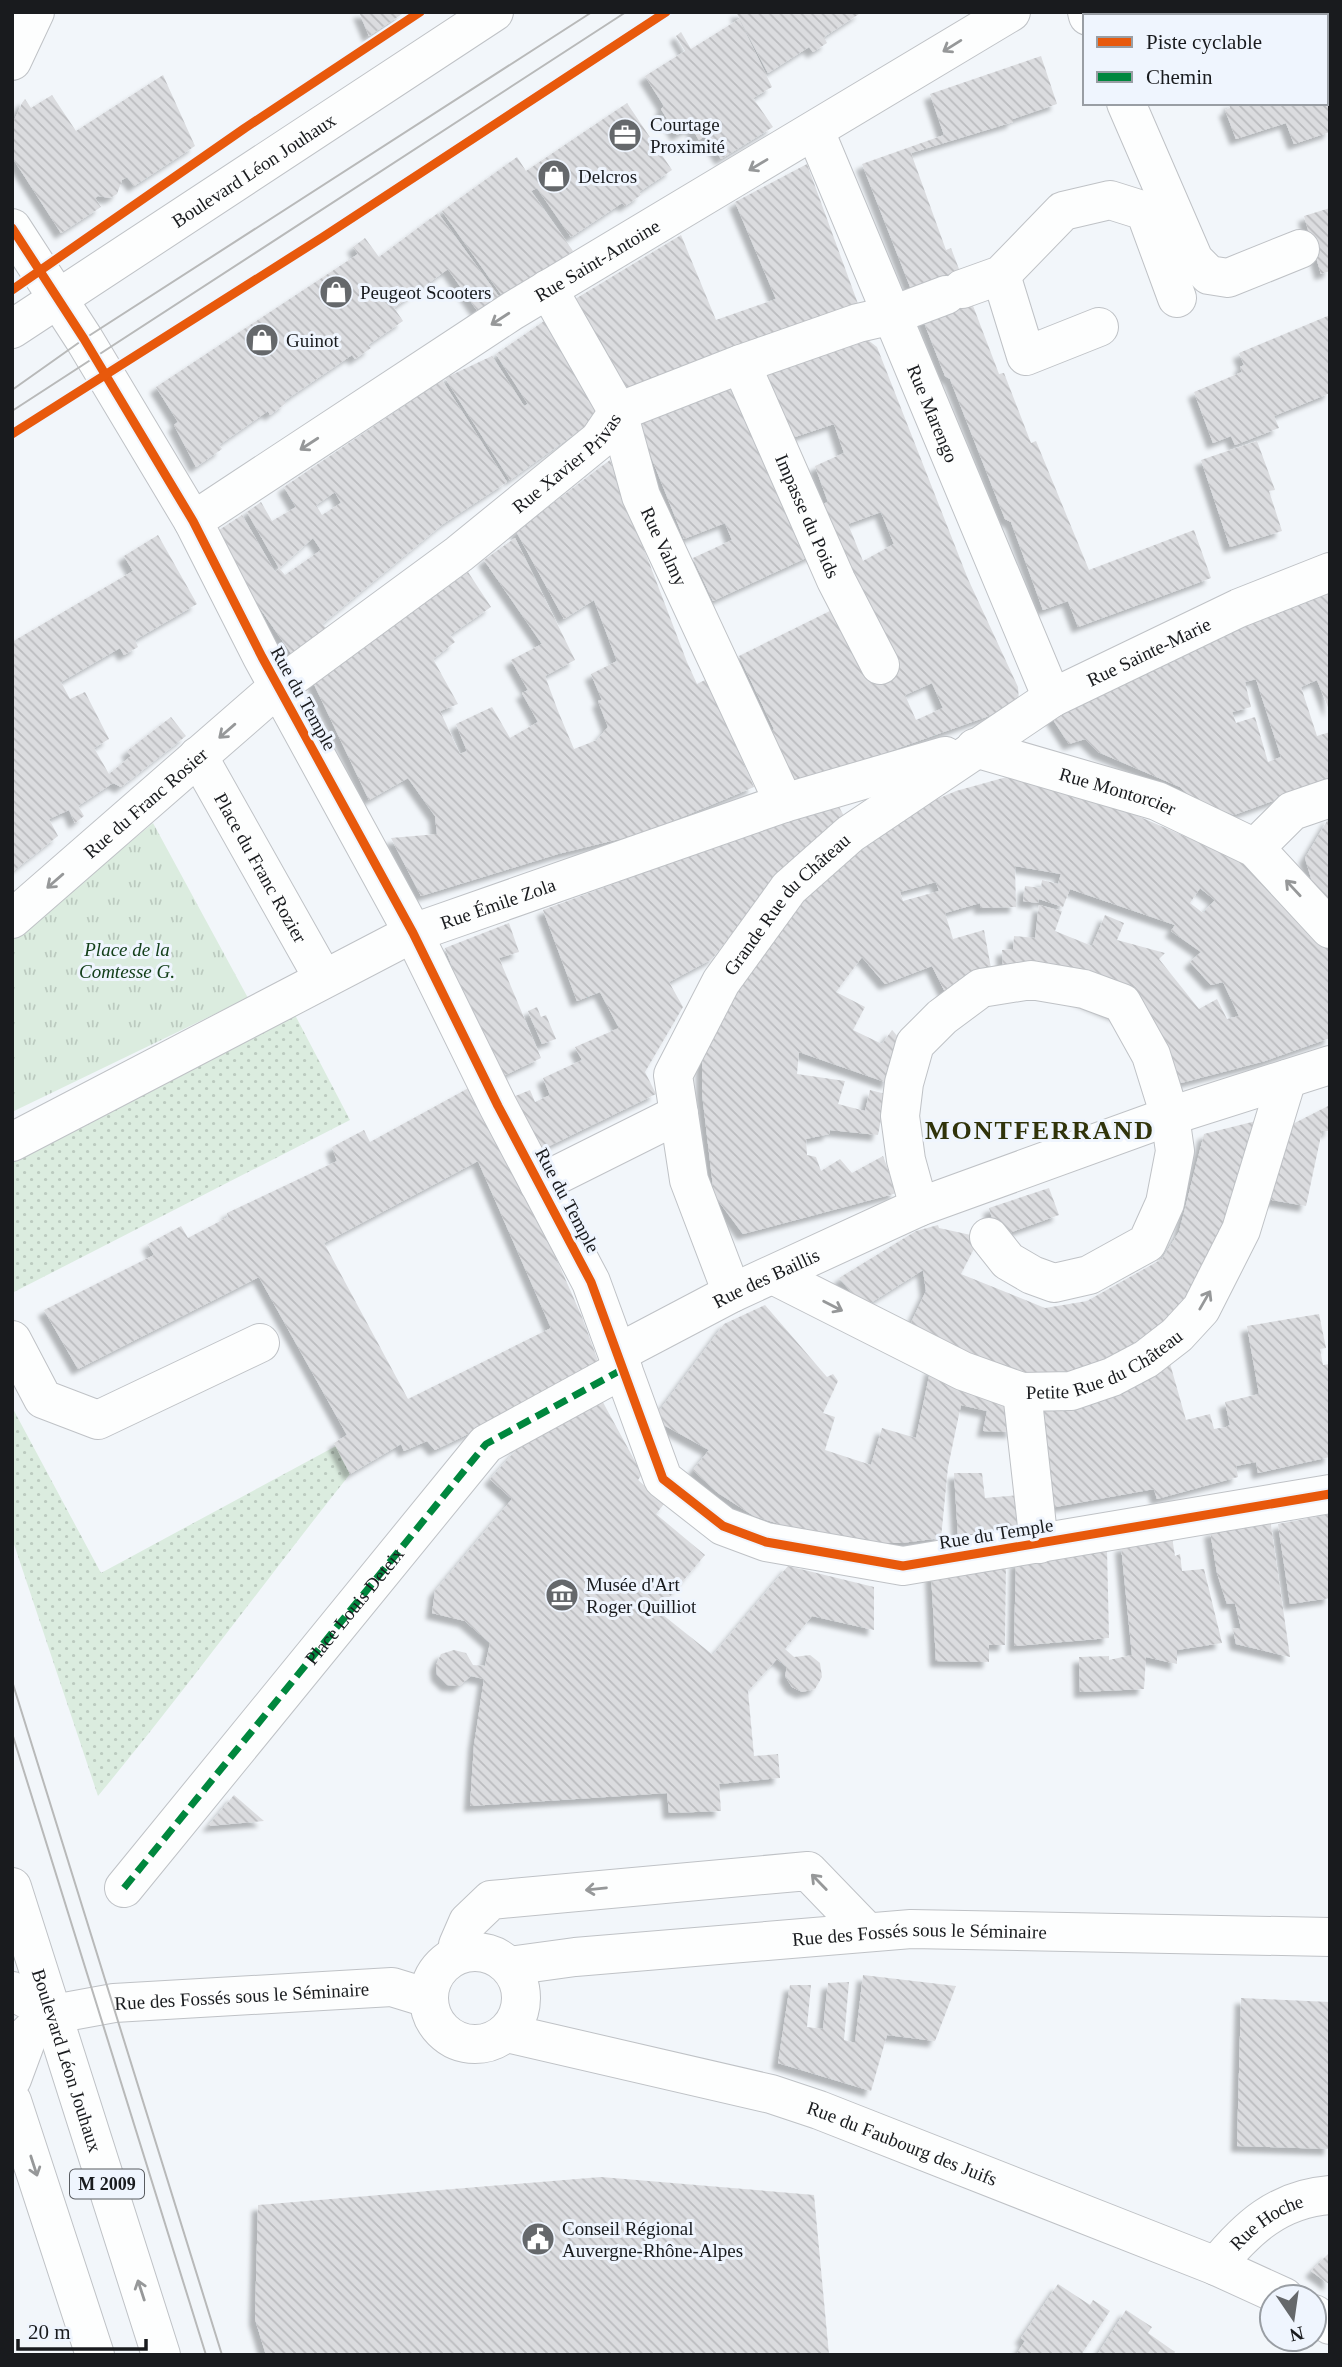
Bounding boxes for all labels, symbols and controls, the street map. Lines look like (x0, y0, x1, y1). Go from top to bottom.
legend (1083, 14, 1328, 105)
text: Piste cyclable (1146, 30, 1262, 54)
one-way arrow (943, 40, 963, 54)
text: Chemin (1146, 65, 1213, 89)
street label: Boulevard Léon Jouhaux (168, 109, 340, 232)
place label: Courtage Proximité (650, 114, 725, 157)
office icon: Courtage Proximité (606, 116, 644, 154)
shop icon: Delcros (535, 157, 573, 195)
one-way arrow (748, 158, 768, 172)
place label: Delcros (578, 166, 637, 187)
street label: Rue Saint-Antoine (531, 215, 664, 306)
shop icon: Peugeot Scooters (317, 273, 355, 311)
place label: Peugeot Scooters (360, 282, 491, 303)
one-way arrow (490, 312, 510, 326)
shop icon: Guinot (243, 321, 281, 359)
place label: Guinot (286, 330, 340, 351)
street label: Rue Marengo (903, 362, 962, 466)
street label: Rue Xavier Privas (508, 409, 625, 517)
one-way arrow (300, 437, 320, 451)
street label: Impasse du Poids (771, 451, 844, 581)
street label: Rue Valmy (637, 504, 692, 590)
street label: Rue Sainte-Marie (1084, 613, 1214, 691)
street label: Rue du Temple (266, 643, 341, 754)
one-way arrow (218, 723, 236, 739)
street label: Rue du Franc Rosier (80, 743, 212, 862)
street label: Rue Montorcier (1057, 763, 1180, 820)
street label: Place du Franc Rozier (210, 789, 311, 947)
street label: Grande Rue du Château (719, 829, 855, 979)
one-way arrow (47, 873, 65, 889)
street label: Rue Émile Zola (438, 874, 559, 934)
one-way arrow (1284, 880, 1301, 897)
park label: Place de la Comtesse G. (79, 939, 175, 982)
district label: MONTFERRAND (925, 1116, 1155, 1145)
street label: Rue du Temple (531, 1144, 604, 1256)
street label: Rue des Baillis (709, 1244, 823, 1312)
one-way arrow (1198, 1291, 1212, 1311)
one-way arrow (822, 1300, 843, 1314)
street label: Petite Rue du Château (1026, 1325, 1187, 1403)
street label: Rue du Temple (937, 1514, 1055, 1553)
street label: Place Louis Deteix (301, 1543, 409, 1669)
place label: Musée d'Art Roger Quilliot (586, 1574, 697, 1617)
museum icon: Musée d'Art Roger Quilliot (543, 1576, 581, 1614)
one-way arrow (810, 1874, 827, 1891)
one-way arrow (586, 1882, 608, 1895)
street label: Rue des Fossés sous le Séminaire (791, 1919, 1047, 1950)
street label: Boulevard Léon Jouhaux (28, 1966, 106, 2155)
street label: Rue des Fossés sous le Séminaire (114, 1978, 370, 2014)
street label: Rue du Faubourg des Juifs (804, 2097, 1000, 2190)
one-way arrow (28, 2155, 41, 2177)
road number: M 2009 (70, 2170, 144, 2198)
street label: Rue Hoche (1225, 2190, 1306, 2254)
place label: Conseil Régional Auvergne-Rhône-Alpes (562, 2218, 743, 2261)
public building icon: Conseil Régional Auvergne-Rhône-Alpes (519, 2220, 557, 2258)
one-way arrow (133, 2279, 146, 2301)
north arrow (1258, 2283, 1328, 2353)
scale bar (18, 2308, 145, 2352)
text: 20 m (28, 2320, 71, 2344)
text: N (1287, 2322, 1306, 2346)

